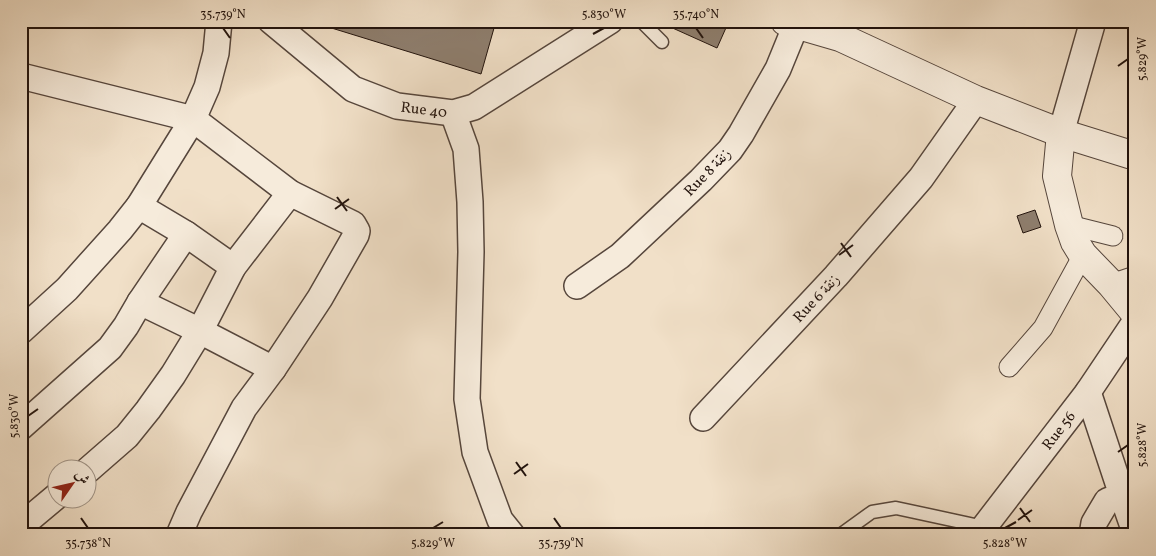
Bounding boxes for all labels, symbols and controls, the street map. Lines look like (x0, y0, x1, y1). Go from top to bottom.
text: 35.739°N (200, 7, 246, 23)
text: 5.830°W (582, 7, 626, 23)
text: 35.740°N (673, 7, 719, 23)
text: 5.829°W (1135, 37, 1151, 81)
street label: Rue 40 (400, 98, 448, 124)
street label: Rue 8 زنقة (680, 144, 736, 202)
street label: Rue 6 زنقة (789, 270, 845, 328)
text: 5.830°W (7, 394, 23, 438)
street label: Rue 56 (1038, 408, 1081, 455)
text: 5.828°W (1135, 423, 1151, 467)
north arrow (48, 458, 98, 508)
text: ش (70, 466, 93, 489)
text: 35.738°N (65, 536, 111, 552)
text: 5.829°W (411, 536, 455, 552)
text: 35.739°N (538, 536, 584, 552)
text: 5.828°W (983, 536, 1027, 552)

